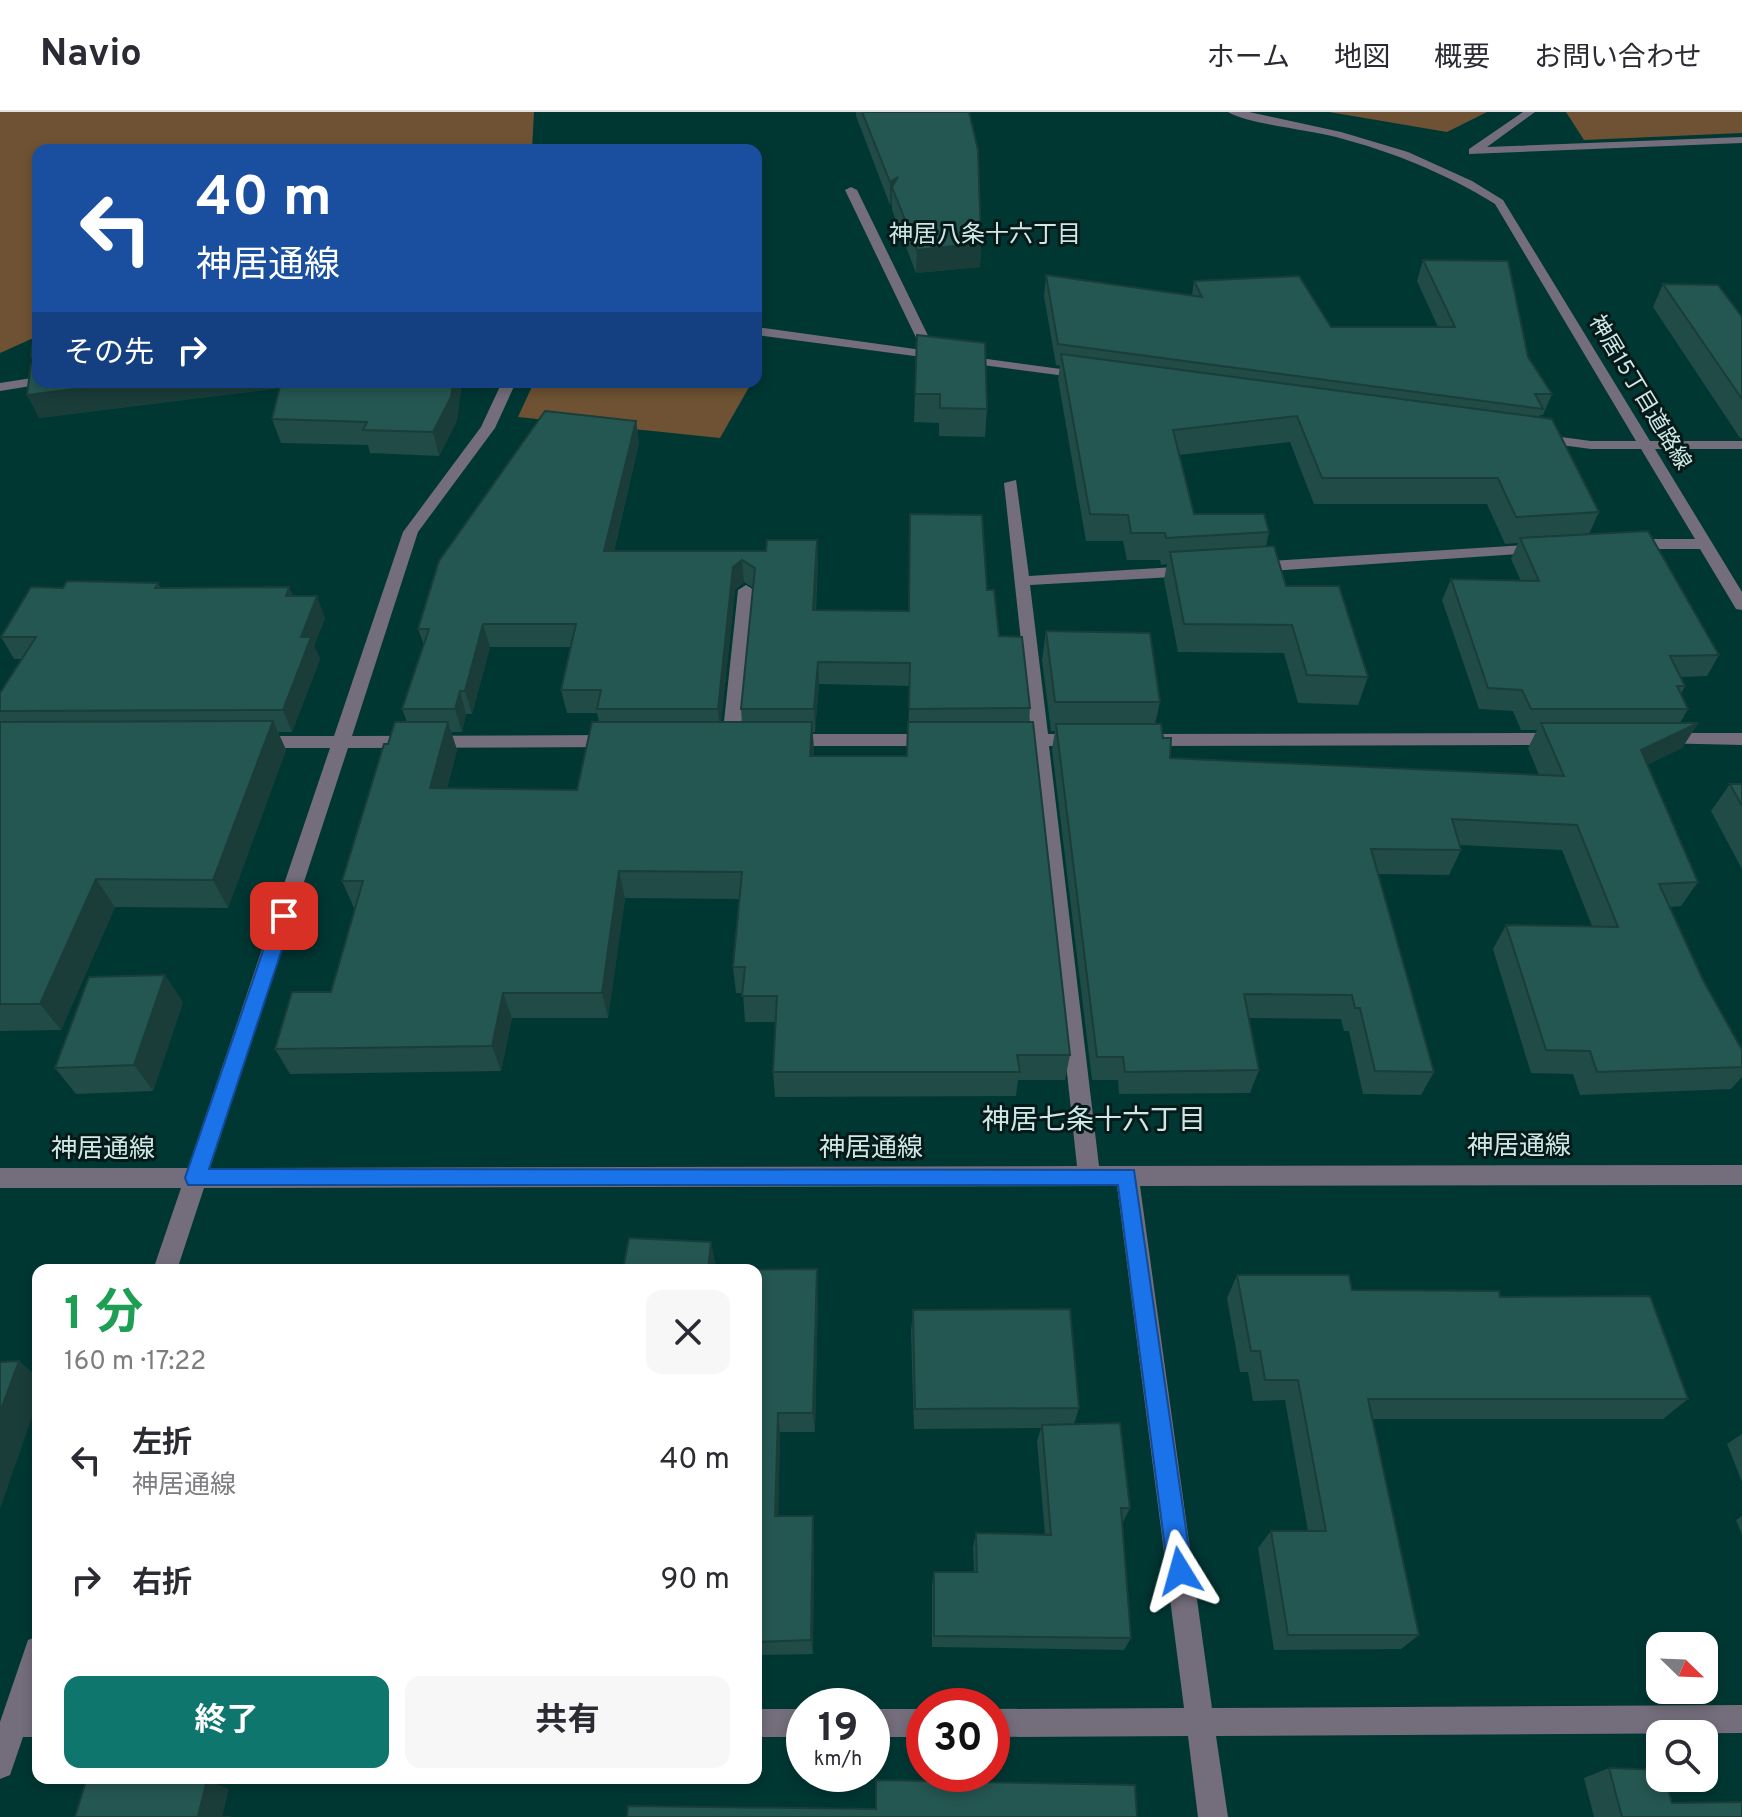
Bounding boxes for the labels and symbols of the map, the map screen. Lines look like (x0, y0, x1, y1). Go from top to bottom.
district label: 神居八条十六丁目 (889, 221, 1081, 251)
street label: 神居15丁目道路線 (1582, 311, 1696, 475)
pin (250, 882, 318, 950)
district label: 神居七条十六丁目 (982, 1104, 1206, 1140)
street label: 神居通線 (1467, 1131, 1571, 1164)
street label: 神居通線 (819, 1133, 923, 1166)
street label: 神居通線 (51, 1134, 155, 1167)
position arrow (1138, 1529, 1222, 1613)
north arrow (1646, 1632, 1718, 1704)
speed limit sign: 30 (906, 1688, 1010, 1792)

